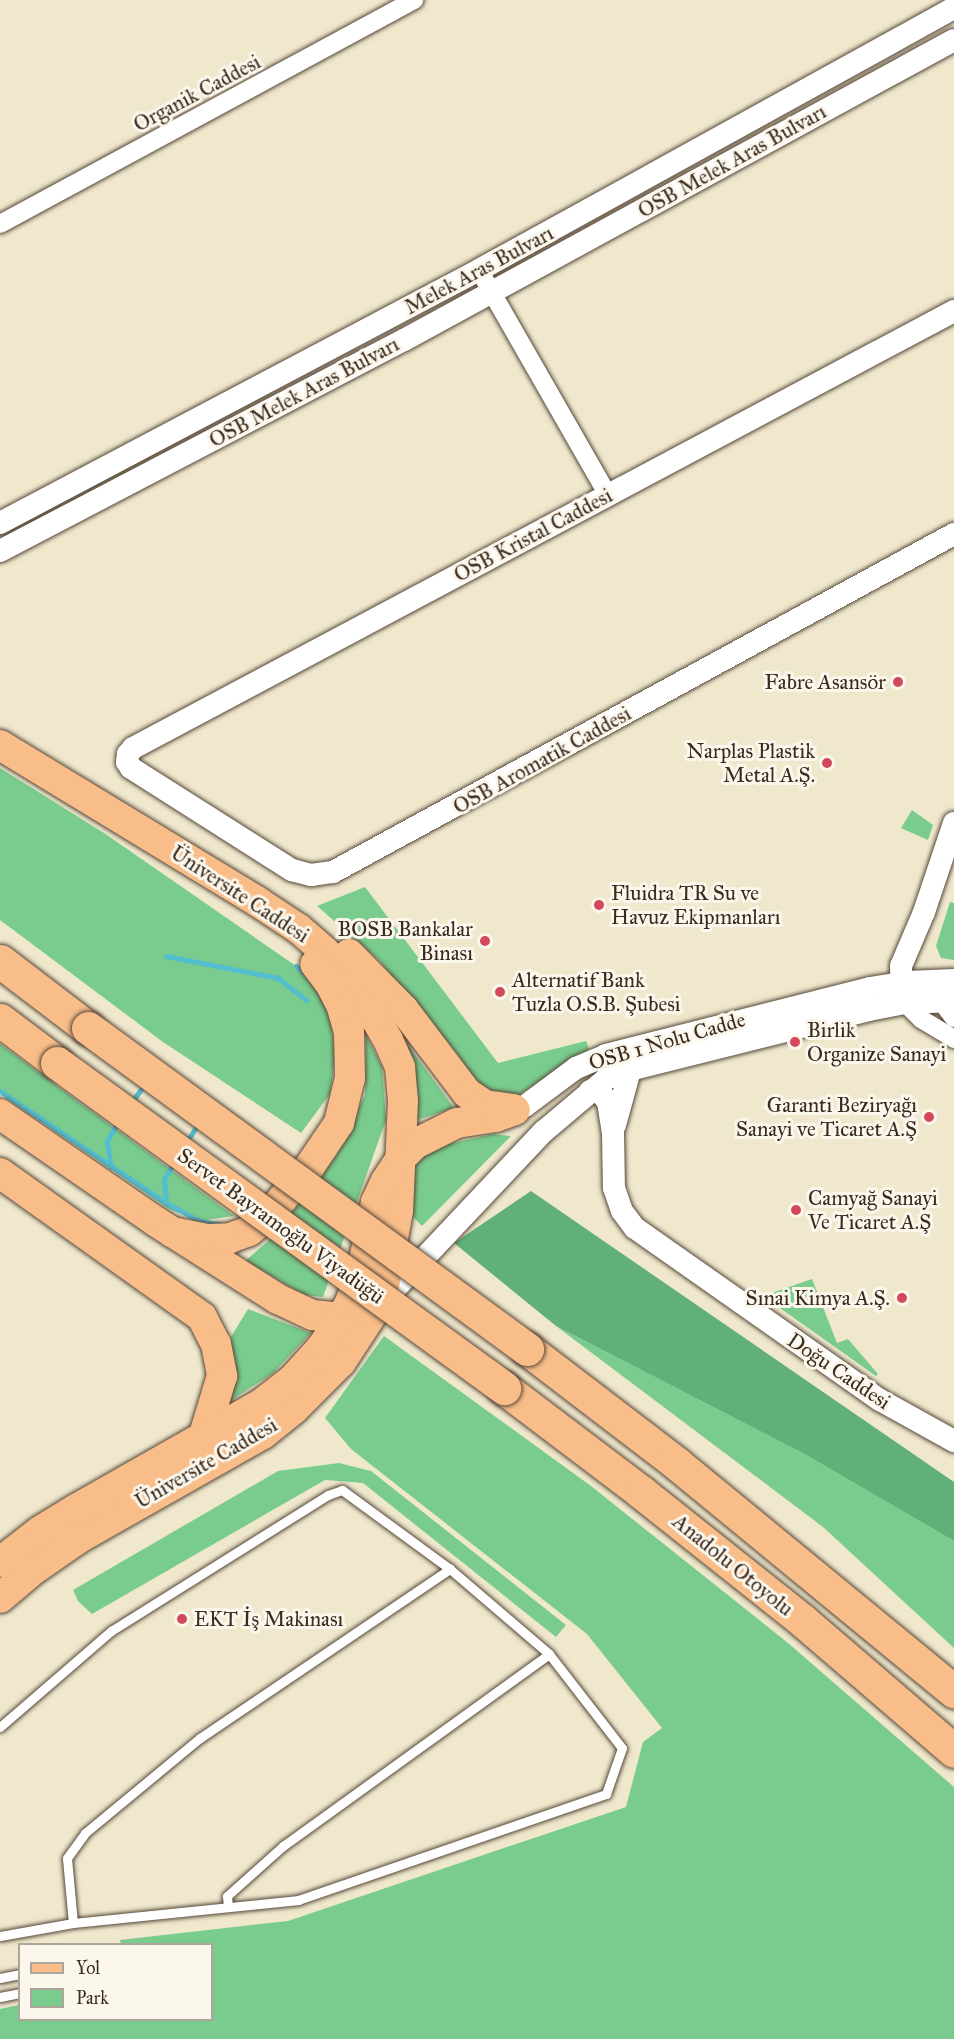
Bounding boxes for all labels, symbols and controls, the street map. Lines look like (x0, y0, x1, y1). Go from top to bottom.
street label: Organik Caddesi (129, 49, 265, 137)
street label: OSB Melek Aras Bulvarı (633, 99, 831, 223)
street label: Melek Aras Bulvarı (400, 220, 558, 320)
street label: OSB Melek Aras Bulvarı (205, 331, 403, 453)
street label: OSB Kristal Caddesi (450, 483, 616, 587)
place label: Fabre Asansör (765, 669, 886, 695)
marker: Fabre Asansör (891, 675, 905, 689)
street label: OSB Aromatik Caddesi (449, 701, 635, 819)
place label: Narplas Plastik Metal A.Ş. (687, 738, 815, 788)
marker: Narplas Plastik Metal A.Ş. (820, 756, 834, 770)
street label: Üniversite Caddesi (166, 840, 314, 948)
place label: Fluidra TR Su ve Havuz Ekipmanları (611, 880, 780, 930)
marker: Fluidra TR Su ve Havuz Ekipmanları (592, 898, 606, 912)
place label: BOSB Bankalar Binası (337, 916, 473, 966)
marker: BOSB Bankalar Binası (478, 934, 492, 948)
place label: Alternatif Bank Tuzla O.S.B. Şubesi (512, 967, 681, 1017)
marker: Alternatif Bank Tuzla O.S.B. Şubesi (493, 985, 507, 999)
street label: OSB 1 Nolu Cadde (586, 1007, 748, 1075)
place label: Birlik Organize Sanayi (807, 1017, 946, 1067)
marker: Birlik Organize Sanayi (788, 1035, 802, 1049)
place label: Garanti Beziryağı Sanayi ve Ticaret A.Ş (736, 1092, 917, 1142)
marker: Garanti Beziryağı Sanayi ve Ticaret A.Ş (922, 1110, 936, 1124)
street label: Servet Bayramoğlu Viyadüğü (173, 1143, 389, 1309)
place label: Camyağ Sanayi Ve Ticaret A.Ş (808, 1185, 938, 1235)
marker: Camyağ Sanayi Ve Ticaret A.Ş (789, 1203, 803, 1217)
place label: Sınai Kimya A.Ş. (746, 1285, 890, 1311)
marker: Sınai Kimya A.Ş. (895, 1291, 909, 1305)
street label: Doğu Caddesi (783, 1327, 895, 1415)
street label: Üniversite Caddesi (130, 1412, 282, 1514)
street label: Anadolu Otoyolu (668, 1509, 798, 1621)
place label: EKT İş Makinası (194, 1606, 343, 1632)
marker: EKT İş Makinası (175, 1612, 189, 1626)
legend (18, 1943, 213, 2021)
text: Yol (76, 1957, 100, 1979)
text: Park (76, 1987, 109, 2009)

